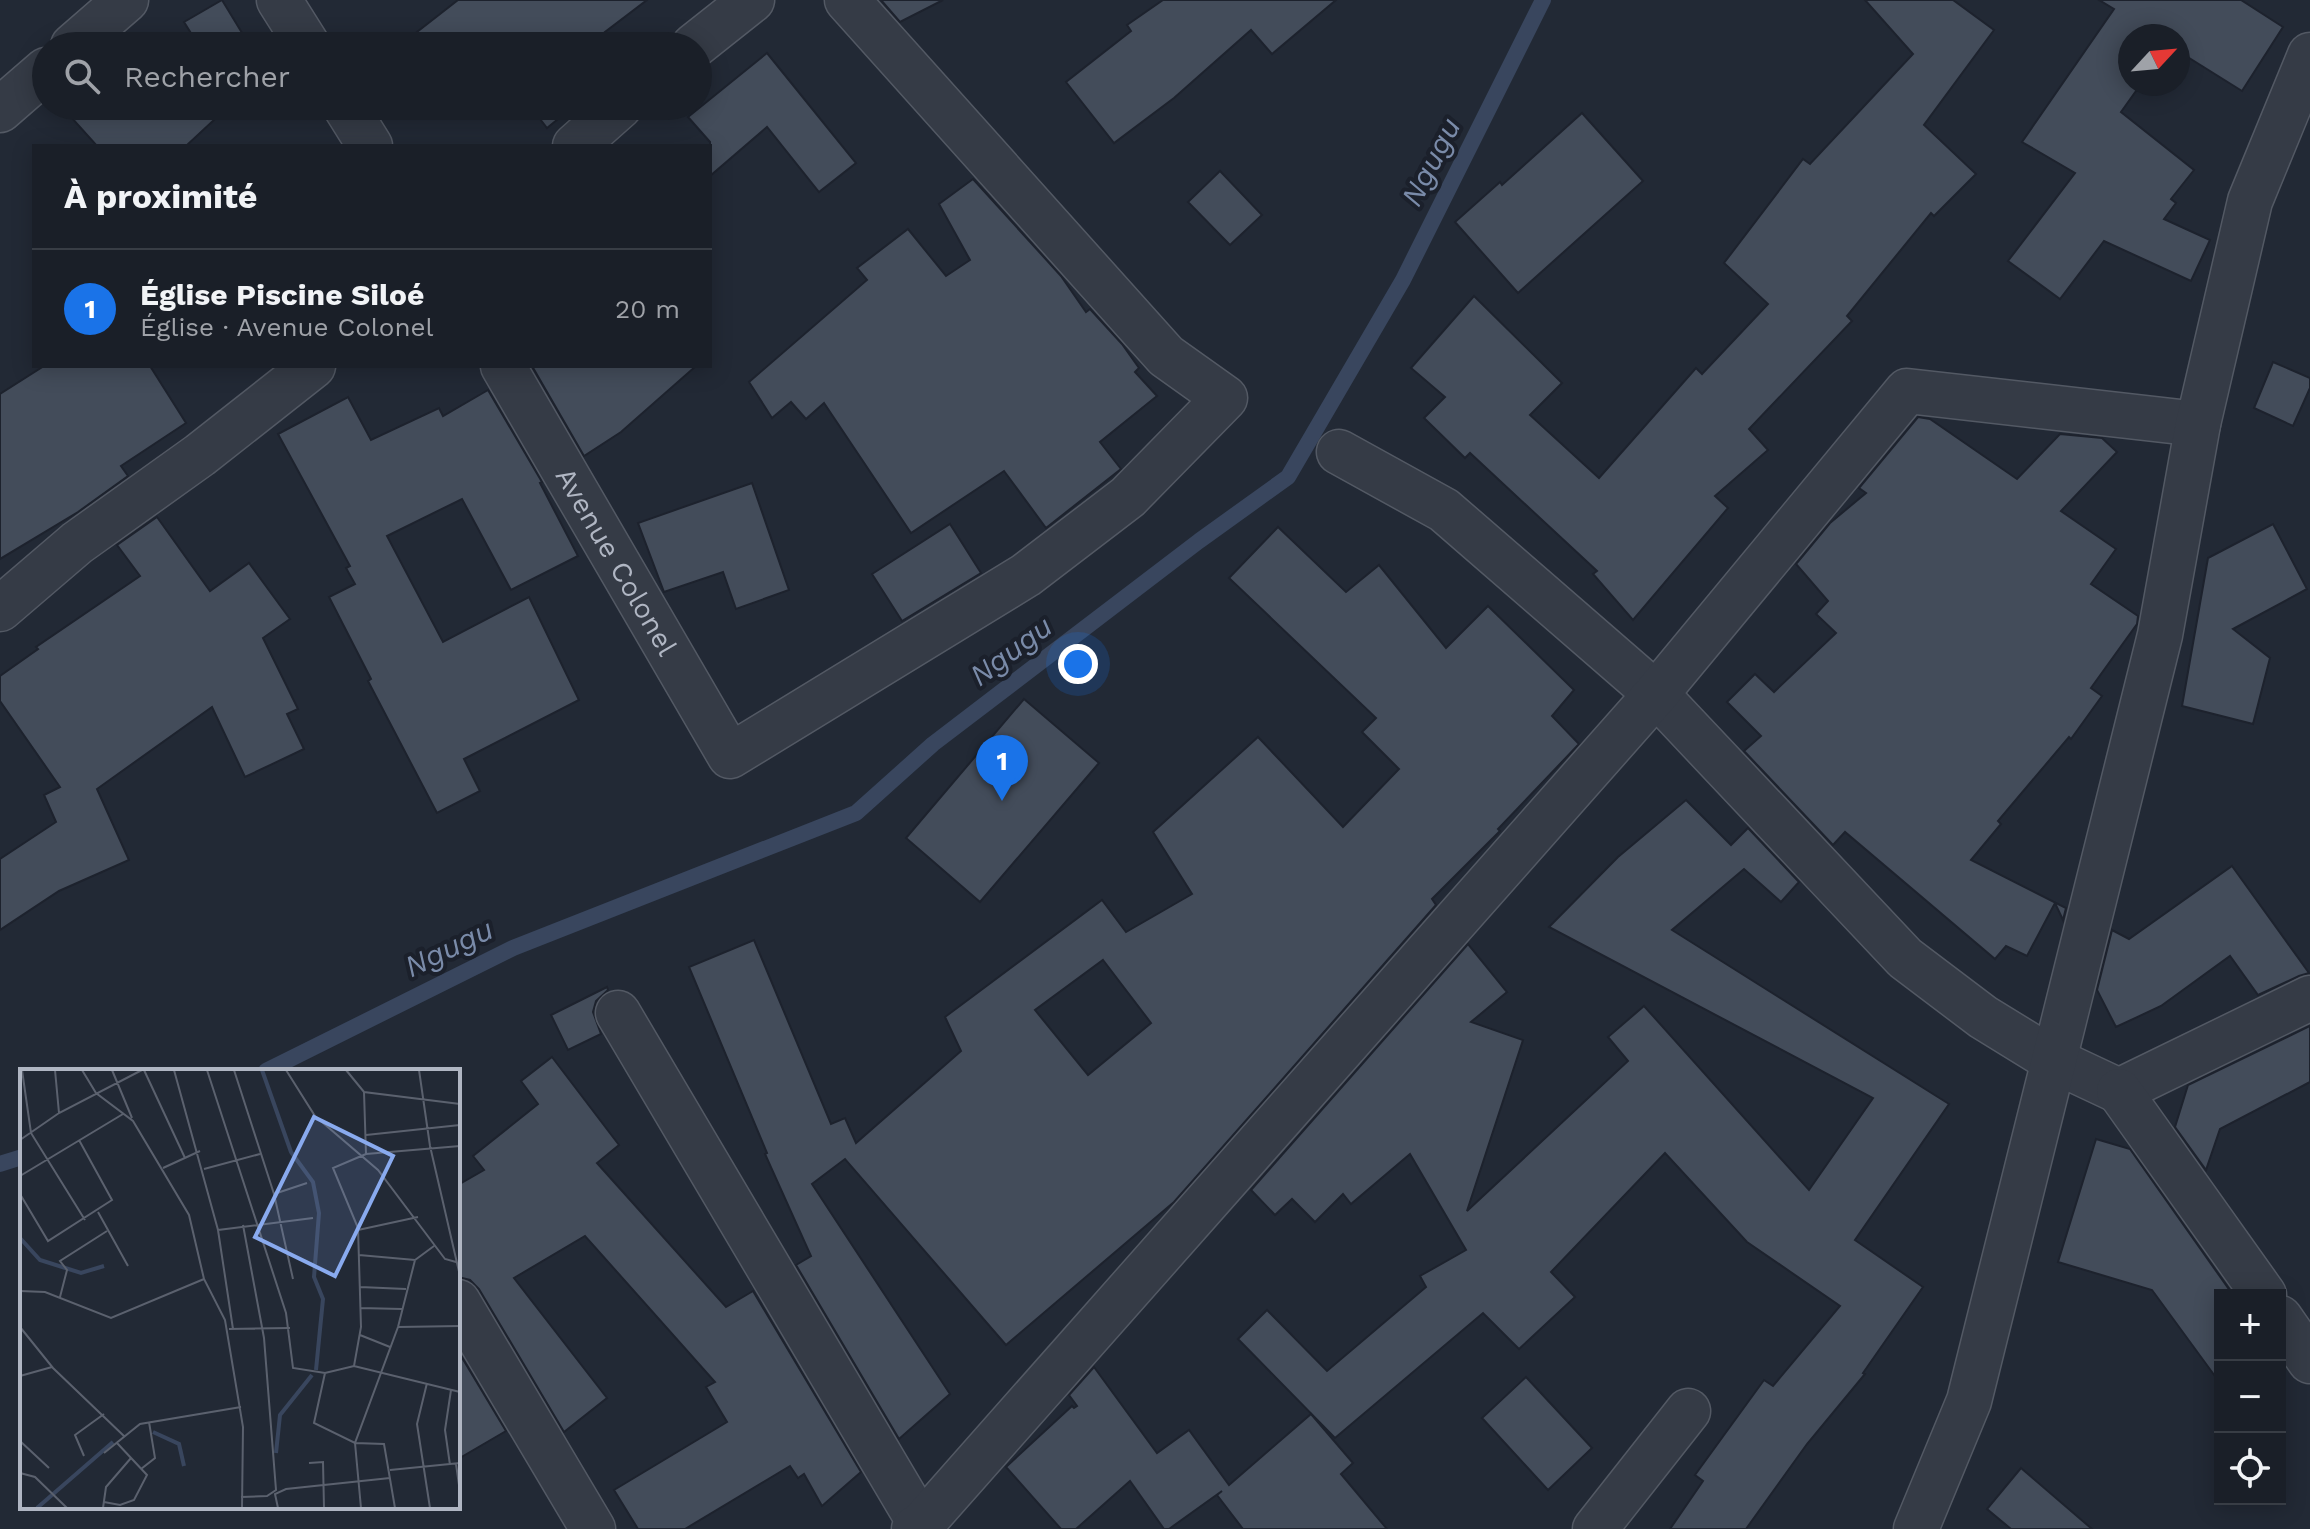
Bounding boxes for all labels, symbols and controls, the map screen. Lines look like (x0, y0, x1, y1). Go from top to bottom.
north arrow (2118, 24, 2190, 96)
search box (32, 32, 712, 120)
icon: search (60, 54, 104, 98)
text: Rechercher (124, 59, 290, 94)
water label: Ngugu (1394, 112, 1468, 212)
text: À proximité (64, 176, 258, 216)
text: Église Piscine Siloé (140, 277, 424, 312)
text: 1 (84, 294, 96, 324)
text: 20 m (615, 294, 680, 324)
text: Église · Avenue Colonel (140, 312, 433, 342)
street label: Avenue Colonel (549, 462, 684, 662)
water label: Ngugu (963, 608, 1059, 693)
your location (1058, 644, 1098, 684)
pin: 1 (976, 735, 1028, 801)
water label: Ngugu (399, 911, 499, 984)
inset map (20, 1069, 460, 1509)
map controls (2214, 1289, 2286, 1505)
button: + (2214, 1289, 2286, 1361)
button: − (2214, 1361, 2286, 1433)
button: locate (2214, 1433, 2286, 1505)

